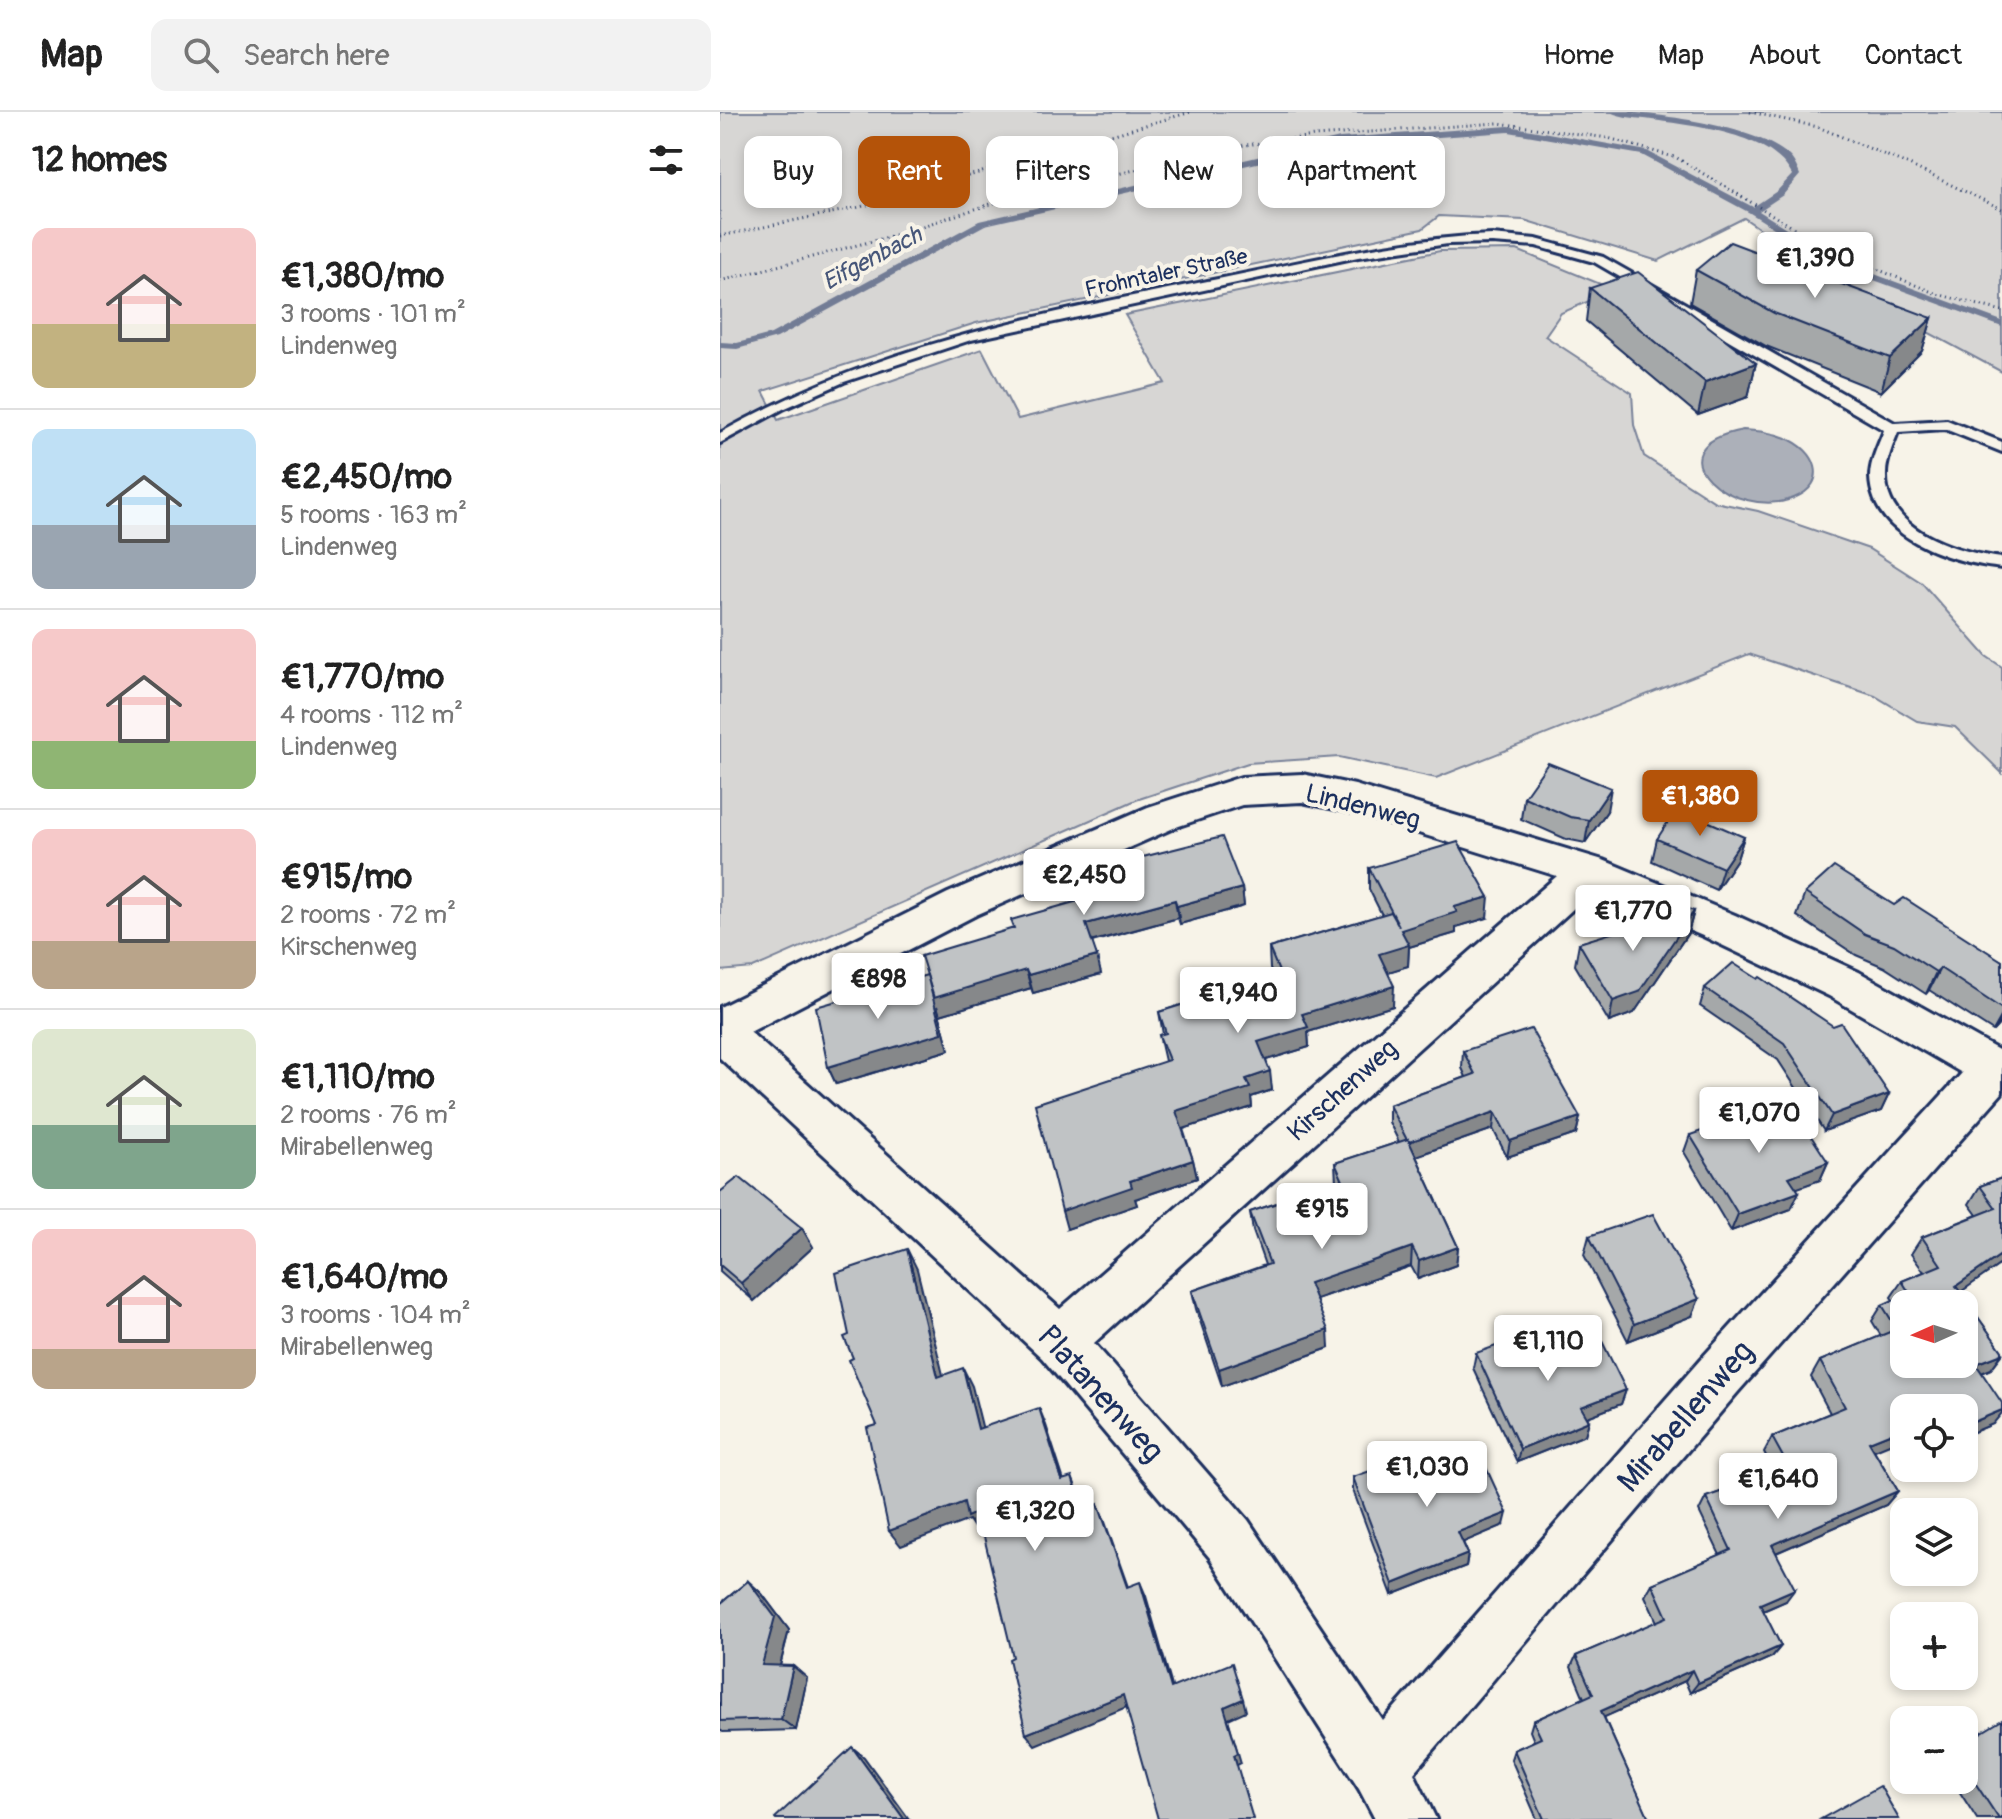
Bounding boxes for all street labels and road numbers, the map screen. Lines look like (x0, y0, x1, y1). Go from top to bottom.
street label: Frohntaler Straße (1082, 242, 1250, 304)
street label: Lindenweg (1302, 777, 1423, 837)
street label: Kirschenweg (1281, 1033, 1404, 1148)
street label: Platanenweg (1028, 1317, 1172, 1471)
street label: Mirabellenweg (1609, 1332, 1763, 1501)

